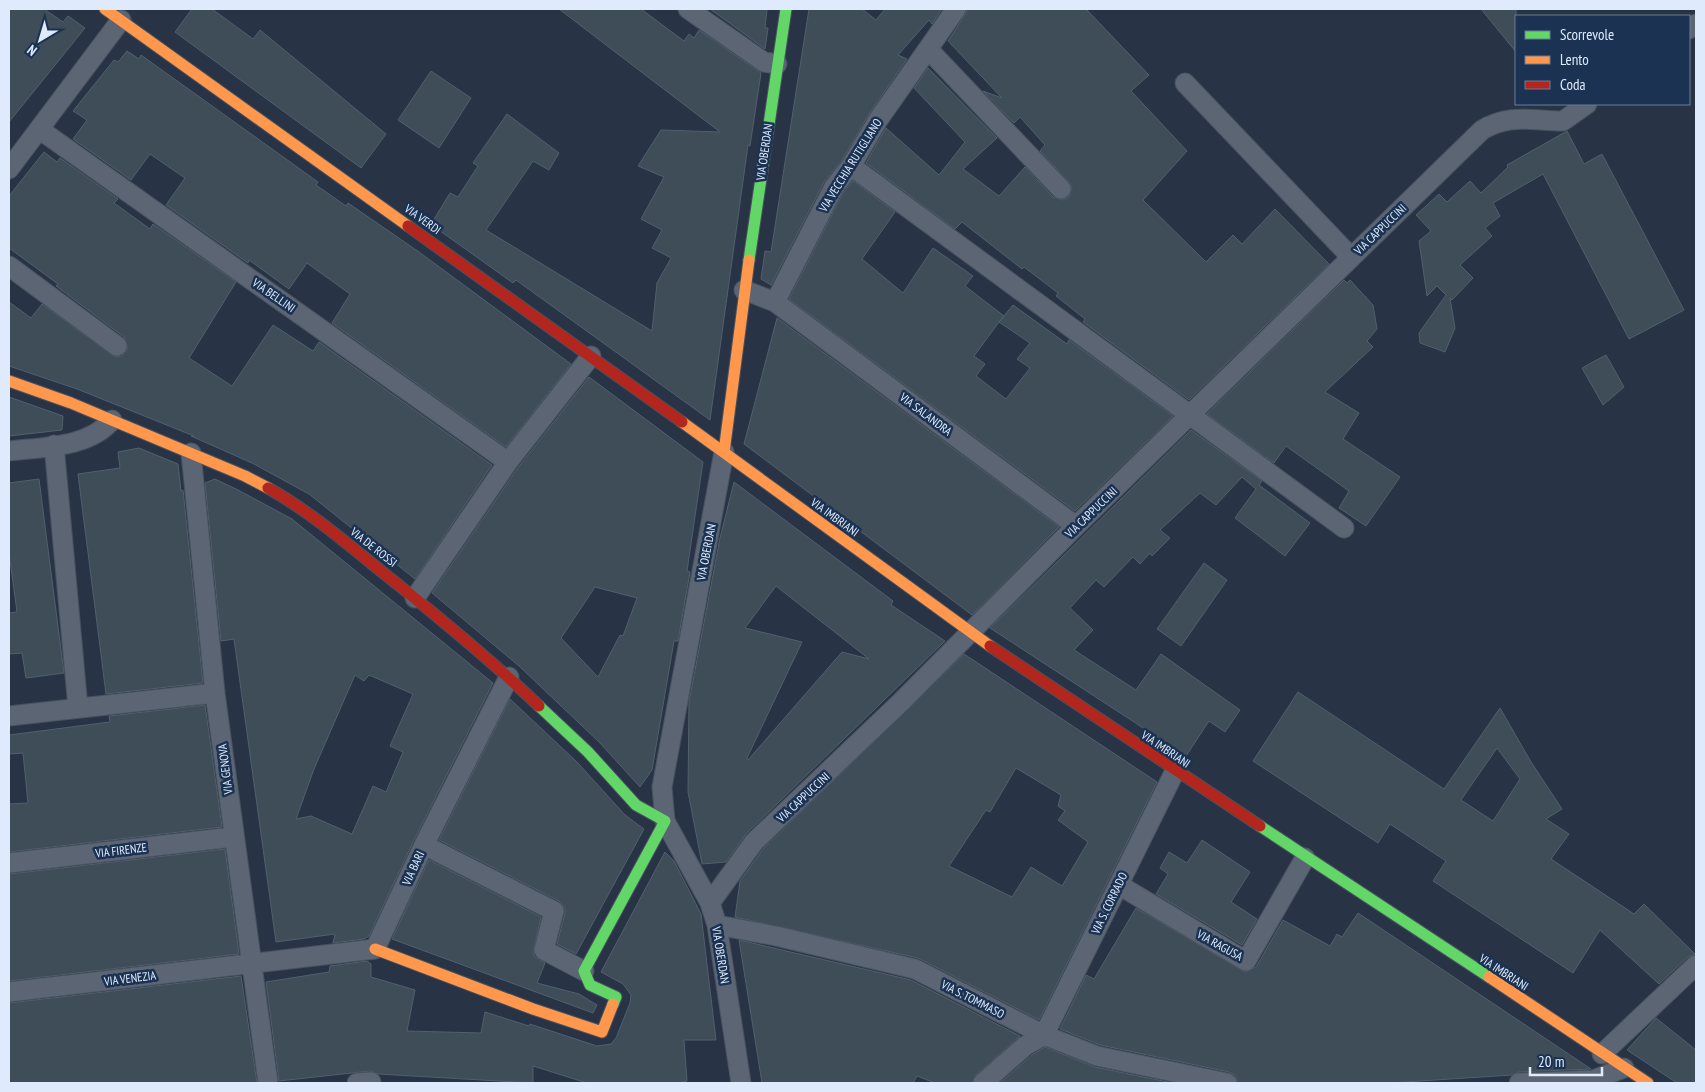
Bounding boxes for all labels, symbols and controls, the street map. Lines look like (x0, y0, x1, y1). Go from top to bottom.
north arrow (15, 15, 65, 65)
legend (1515, 15, 1690, 105)
text: Scorrevole (1560, 25, 1614, 44)
text: N (23, 41, 41, 60)
text: Lento (1560, 50, 1589, 69)
text: Coda (1560, 75, 1585, 94)
street label: VIA VECCHIA RUTIGLIANO (815, 115, 885, 215)
street label: VIA OBERDAN (752, 122, 775, 183)
street label: VIA VERDI (401, 200, 444, 237)
street label: VIA CAPPUCCINI (1350, 200, 1409, 258)
street label: VIA BELLINI (249, 274, 298, 315)
street label: VIA SALANDRA (896, 389, 955, 439)
street label: VIA CAPPUCCINI (1061, 483, 1120, 541)
street label: VIA IMBRIANI (807, 494, 862, 539)
street label: VIA OBERDAN (693, 522, 719, 583)
street label: VIA DE ROSSI (347, 523, 400, 570)
street label: VIA IMBRIANI (1138, 727, 1193, 771)
street label: VIA GENOVA (214, 743, 236, 796)
street label: VIA CAPPUCCINI (773, 769, 833, 826)
street label: VIA FIRENZE (93, 839, 148, 861)
street label: VIA BARI (398, 848, 427, 888)
street label: VIA S. CORRADO (1087, 869, 1131, 937)
street label: VIA OBERDAN (709, 924, 733, 985)
street label: VIA RAGUSA (1194, 926, 1246, 964)
street label: VIA IMBRIANI (1476, 950, 1531, 993)
street label: VIA VENEZIA (102, 967, 157, 989)
street label: VIA S. TOMMASO (938, 976, 1008, 1022)
scale bar (1530, 1044, 1602, 1076)
text: 20 m (1538, 1052, 1564, 1071)

